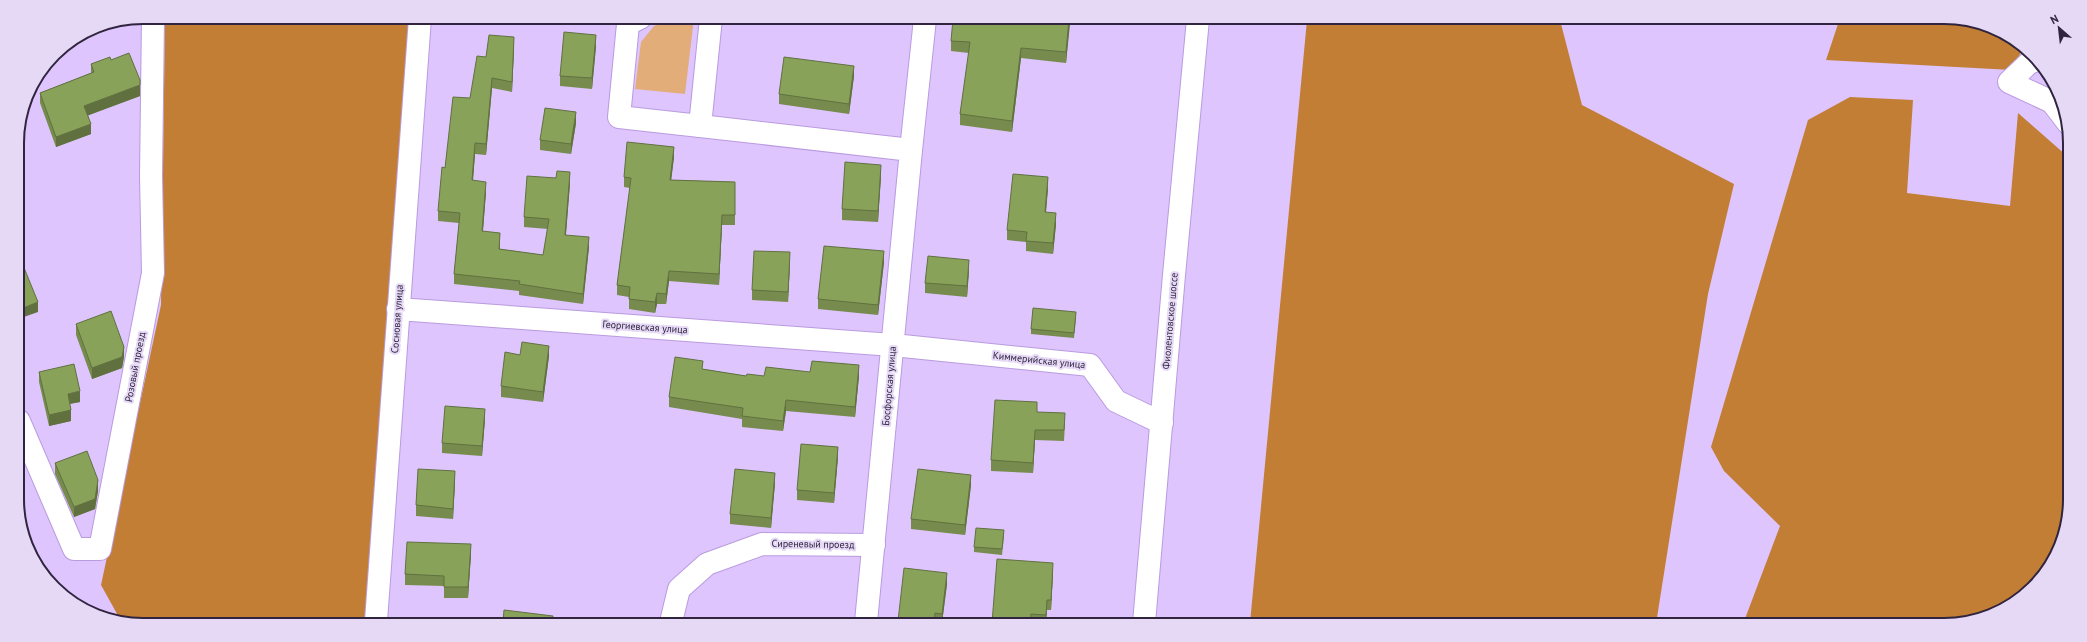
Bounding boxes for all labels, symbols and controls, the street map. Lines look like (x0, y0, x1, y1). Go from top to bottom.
north arrow (2039, 8, 2079, 48)
text: N (2048, 11, 2061, 27)
street label: Фиолентовское шоссе (1159, 272, 1181, 370)
street label: Сосновая улица (388, 284, 406, 354)
street label: Георгиевская улица (602, 318, 688, 336)
street label: Розовый проезд (122, 330, 148, 403)
street label: Босфорская улица (879, 346, 899, 426)
street label: Киммерийская улица (992, 349, 1086, 371)
street label: Сиреневый проезд (771, 537, 855, 551)

